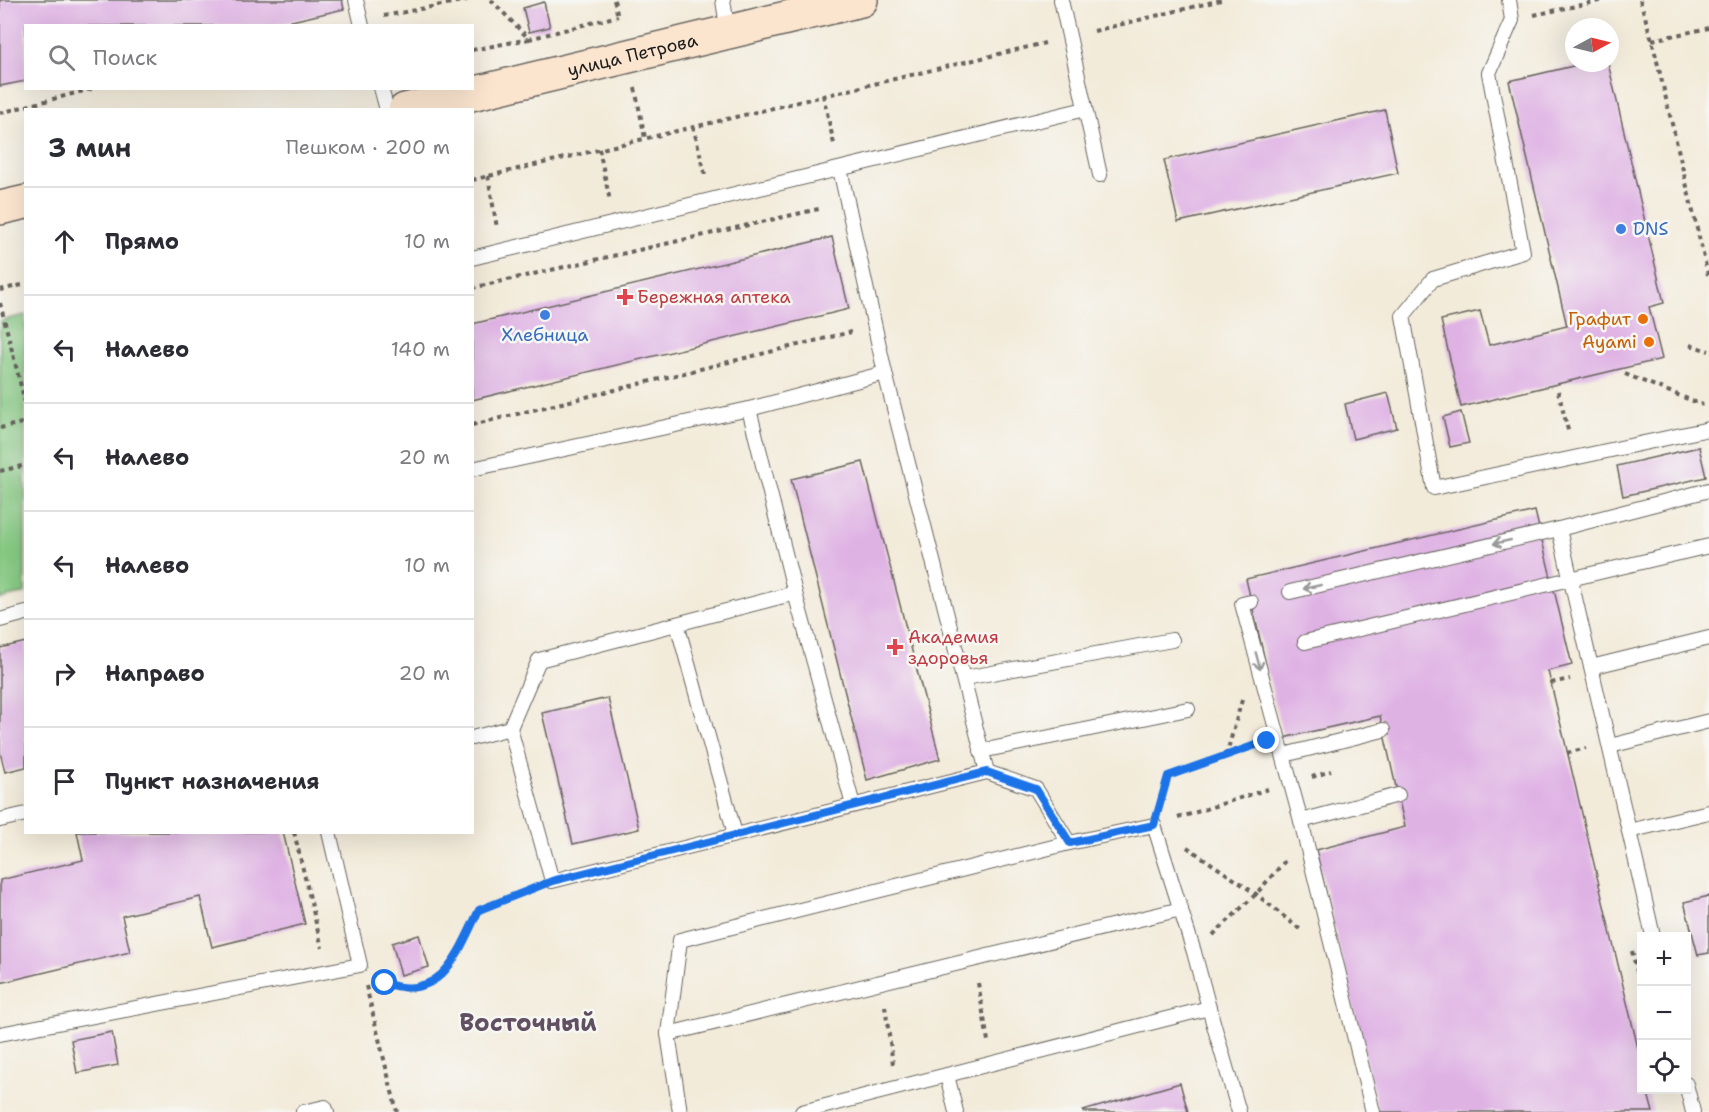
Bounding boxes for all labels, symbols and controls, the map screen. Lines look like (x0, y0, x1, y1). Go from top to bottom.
north arrow (1565, 18, 1619, 72)
search box (24, 24, 474, 90)
street label: улица Петрова (565, 28, 700, 82)
icon: search (45, 41, 78, 74)
text: Поиск (93, 43, 157, 72)
text: 3 мин (48, 130, 131, 165)
text: Пешком · 200 m (286, 134, 450, 160)
place label: DNS (1633, 217, 1668, 241)
marker: DNS (1614, 222, 1628, 236)
icon: ahead (48, 225, 81, 258)
text: Прямо (105, 227, 179, 256)
text: 10 m (404, 228, 450, 254)
place label: Бережная аптека (637, 285, 791, 309)
marker: Бережная аптека (618, 290, 632, 304)
place label: Графит (1568, 307, 1632, 331)
marker: Хлебница (538, 308, 552, 322)
marker: Графит (1636, 312, 1650, 326)
place label: Хлебница (502, 323, 589, 347)
place label: Ayami (1582, 330, 1637, 354)
icon: left (48, 333, 81, 366)
text: Налево (105, 335, 189, 364)
marker: Ayami (1642, 335, 1656, 349)
text: 140 m (391, 336, 450, 362)
icon: left (48, 441, 81, 474)
text: Налево (105, 443, 189, 472)
text: 20 m (399, 444, 450, 470)
one-way arrow (1493, 537, 1512, 549)
icon: left (48, 549, 81, 582)
text: Налево (105, 551, 189, 580)
text: 10 m (404, 552, 450, 578)
one-way arrow (1303, 581, 1322, 593)
place label: Академия здоровья (908, 625, 999, 670)
marker: Академия здоровья (886, 638, 904, 656)
one-way arrow (1252, 651, 1264, 670)
icon: right (48, 657, 81, 690)
text: Направо (105, 659, 205, 688)
text: 20 m (399, 660, 450, 686)
route end (1253, 727, 1279, 753)
icon: arrive (48, 765, 81, 798)
text: Пункт назначения (105, 767, 319, 796)
map controls (1637, 932, 1691, 1094)
button: + (1637, 932, 1691, 986)
route start (371, 969, 397, 995)
button: − (1637, 986, 1691, 1040)
district label: Восточный (459, 1007, 597, 1039)
button: locate (1637, 1040, 1691, 1094)

